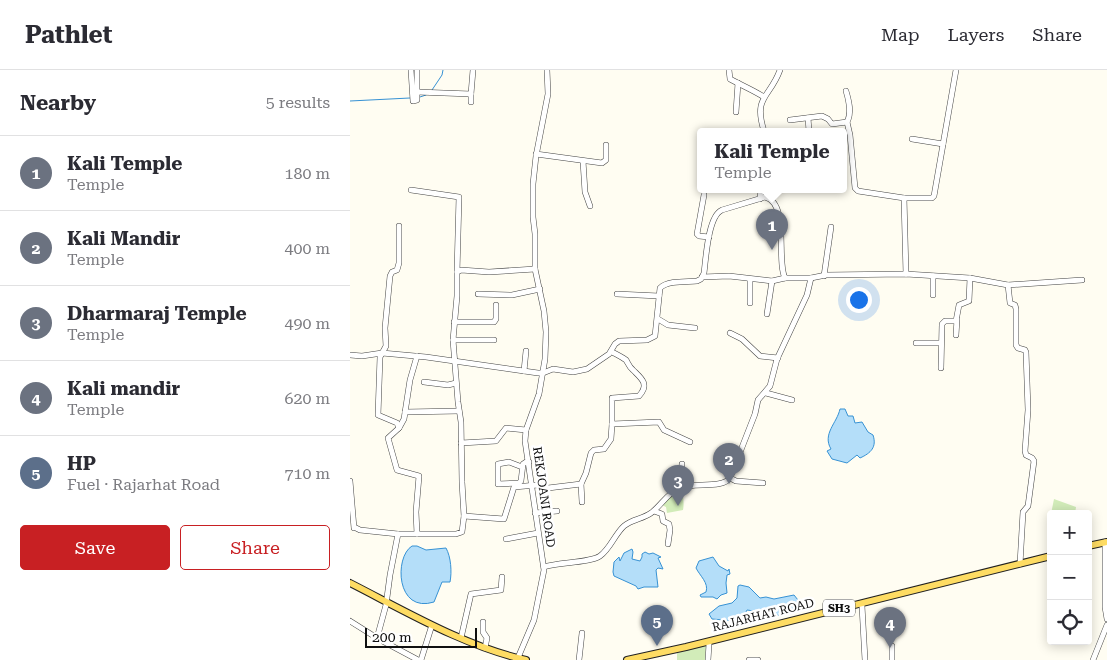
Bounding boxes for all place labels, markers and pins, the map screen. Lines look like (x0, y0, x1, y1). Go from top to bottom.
pin: 1 (756, 209, 788, 250)
pin: 2 (713, 443, 745, 484)
pin: 3 (662, 465, 694, 506)
pin: 5 (641, 605, 673, 646)
pin: 4 (874, 607, 906, 648)

